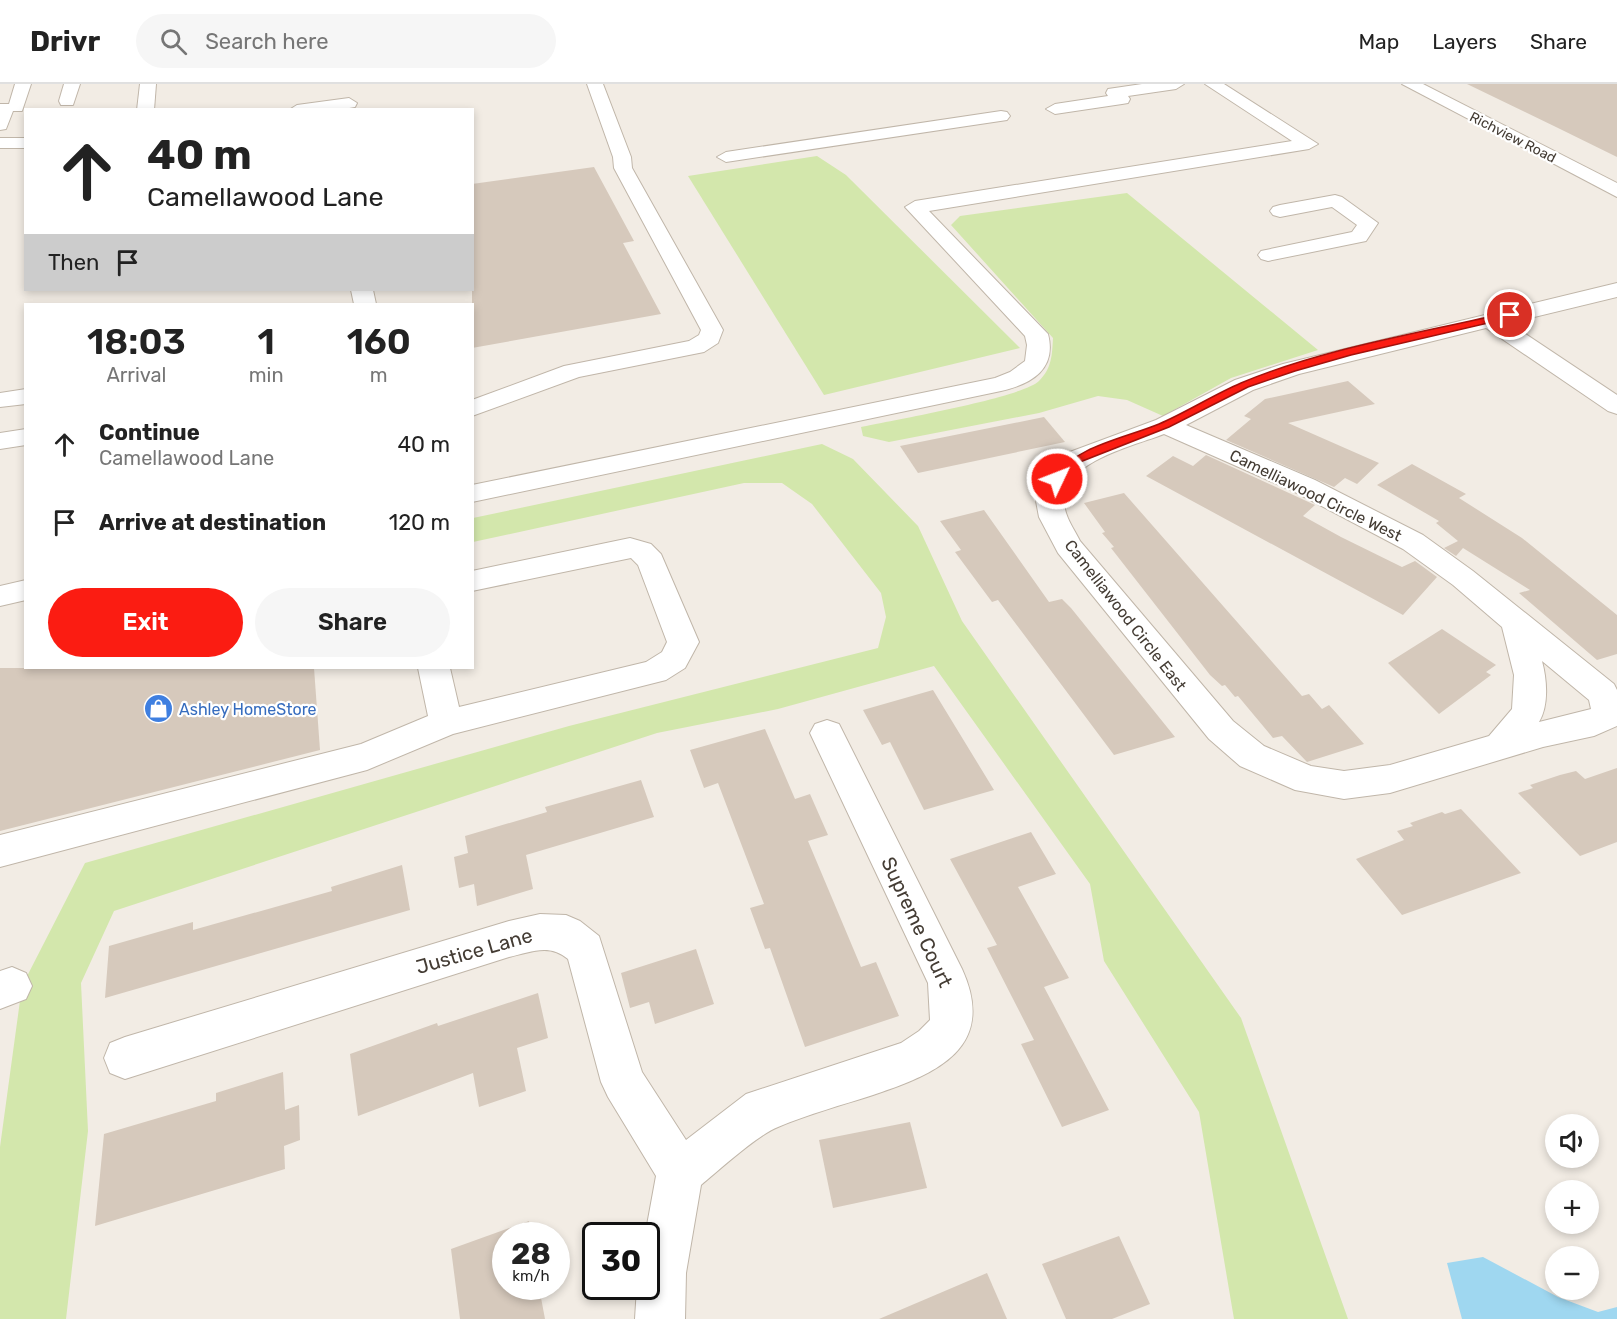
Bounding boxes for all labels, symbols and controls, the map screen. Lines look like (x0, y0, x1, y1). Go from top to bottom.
search box (136, 14, 556, 68)
text: Drivr (30, 25, 100, 58)
icon: search (157, 25, 190, 58)
text: Search here (205, 28, 329, 55)
text: Map (1358, 29, 1399, 54)
text: Layers (1432, 29, 1497, 54)
text: Share (1530, 29, 1587, 54)
street label: Richview Road (1467, 108, 1559, 167)
text: 40 m (147, 130, 252, 180)
icon: ahead (48, 132, 126, 210)
text: Camellawood Lane (147, 181, 384, 213)
icon: arrive (111, 246, 144, 279)
text: Then (48, 249, 99, 276)
pin (1484, 289, 1535, 340)
icon: arrive (1493, 298, 1526, 331)
text: 18:03 (87, 320, 186, 363)
text: 1 (258, 320, 275, 363)
text: 160 (347, 320, 411, 363)
text: Arrival (106, 363, 166, 387)
text: min (249, 363, 284, 387)
text: m (370, 363, 388, 387)
text: Continue (99, 419, 200, 446)
icon: ahead (48, 428, 81, 461)
text: 40 m (397, 431, 450, 458)
street label: Camelliawood Circle West (1227, 445, 1405, 545)
text: Camellawood Lane (99, 446, 274, 470)
position arrow (1025, 447, 1089, 511)
icon: arrive (48, 506, 81, 539)
text: Arrive at destination (99, 509, 326, 536)
text: 120 m (389, 509, 450, 536)
street label: Camelliawood Circle East (1061, 536, 1191, 695)
button: Exit (48, 588, 243, 657)
button: Share (255, 588, 450, 657)
shop icon: Ashley HomeStore (142, 693, 174, 725)
place label: Ashley HomeStore (179, 700, 317, 719)
street label: Supreme Court (876, 853, 958, 991)
street label: Justice Lane (413, 923, 535, 979)
map controls (1545, 1114, 1599, 1300)
button: sound (1545, 1114, 1599, 1168)
button: + (1545, 1180, 1599, 1234)
speed limit sign: 30 (582, 1222, 660, 1300)
text: 28 (511, 1236, 551, 1272)
button: − (1545, 1246, 1599, 1300)
text: km/h (512, 1267, 550, 1285)

